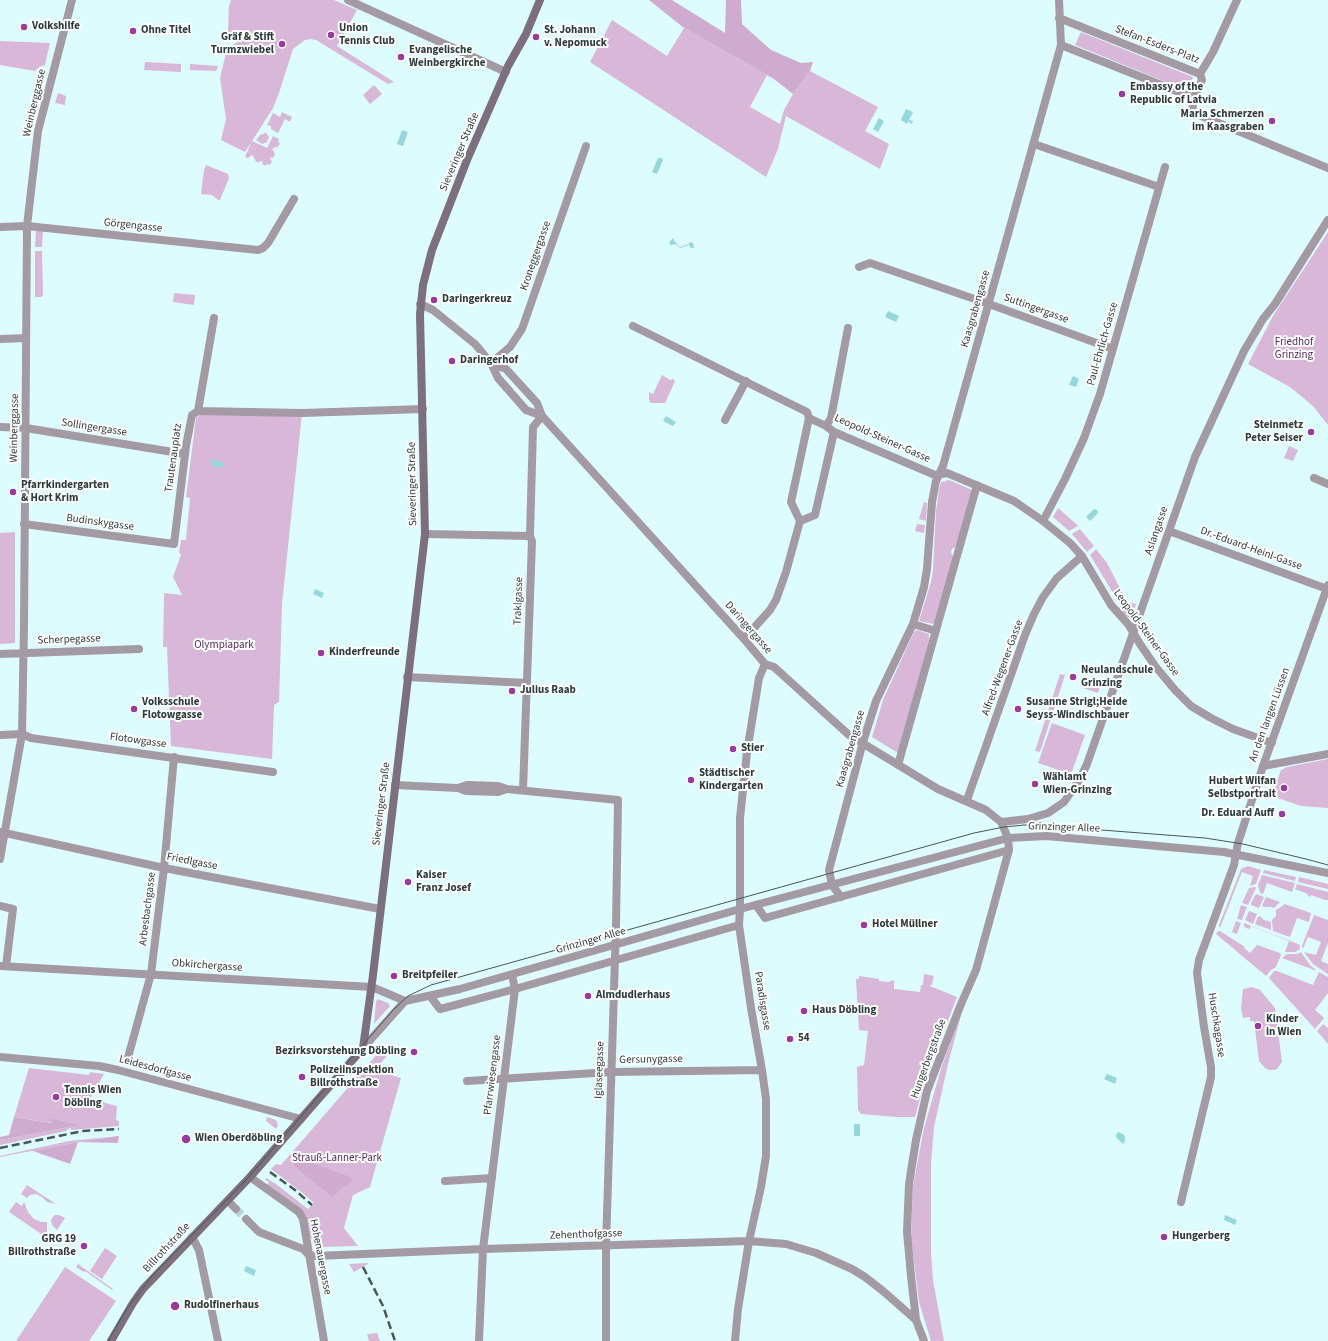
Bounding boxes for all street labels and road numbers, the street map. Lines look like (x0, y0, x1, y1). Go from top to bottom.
street label: Stefan-Esders-Platz (1113, 23, 1201, 67)
street label: Weinberggasse (21, 68, 49, 138)
street label: Sieveringer Straße (437, 111, 483, 193)
street label: Görgengasse (103, 216, 163, 236)
street label: Kroneggergasse (518, 219, 554, 293)
street label: Kaasgrabengasse (959, 269, 993, 349)
street label: Suttingergasse (1002, 291, 1070, 327)
street label: Paul-Ehrlich-Gasse (1085, 301, 1121, 387)
street label: Weinberggasse (8, 393, 22, 463)
street label: Leopold-Steiner-Gasse (832, 412, 932, 466)
street label: Sollingergasse (60, 416, 128, 440)
street label: Trautenauplatz (163, 423, 185, 493)
street label: Sieveringer Straße (406, 442, 420, 526)
street label: Aslangasse (1142, 505, 1172, 557)
street label: Budinskygasse (65, 512, 135, 534)
street label: Dr.-Eduard-Heinl-Gasse (1198, 524, 1304, 574)
street label: Traklgasse (512, 577, 526, 625)
street label: Leopold-Steiner-Gasse (1110, 587, 1182, 679)
street label: Daringergasse (722, 599, 774, 657)
street label: Alfred-Wegener-Gasse (980, 618, 1026, 718)
street label: Scherpegasse (37, 632, 101, 648)
street label: An den langen Lüssen (1247, 666, 1293, 764)
street label: Kaasgrabengasse (834, 709, 868, 789)
street label: Flotowgasse (109, 730, 167, 752)
street label: Sieveringer Straße (370, 761, 394, 847)
street label: Grinzinger Allee (1028, 820, 1100, 836)
street label: Friedlgasse (165, 851, 219, 873)
street label: Arbesbachgasse (137, 871, 159, 947)
street label: Grinzinger Allee (555, 925, 627, 957)
street label: Obkirchergasse (171, 957, 243, 975)
street label: Paradisgasse (751, 971, 773, 1031)
street label: Huschkagasse (1204, 992, 1228, 1058)
street label: Hungerbergstraße (908, 1017, 950, 1101)
street label: Pfarrwiesengasse (482, 1034, 504, 1116)
street label: Iglaseegasse (592, 1041, 608, 1099)
street label: Leidesdorfgasse (118, 1053, 192, 1085)
street label: Gersunygasse (619, 1053, 683, 1067)
street label: Hohenauergasse (306, 1218, 334, 1296)
street label: Billrothstraße (141, 1220, 193, 1276)
street label: Zehenthofgasse (549, 1227, 623, 1243)

